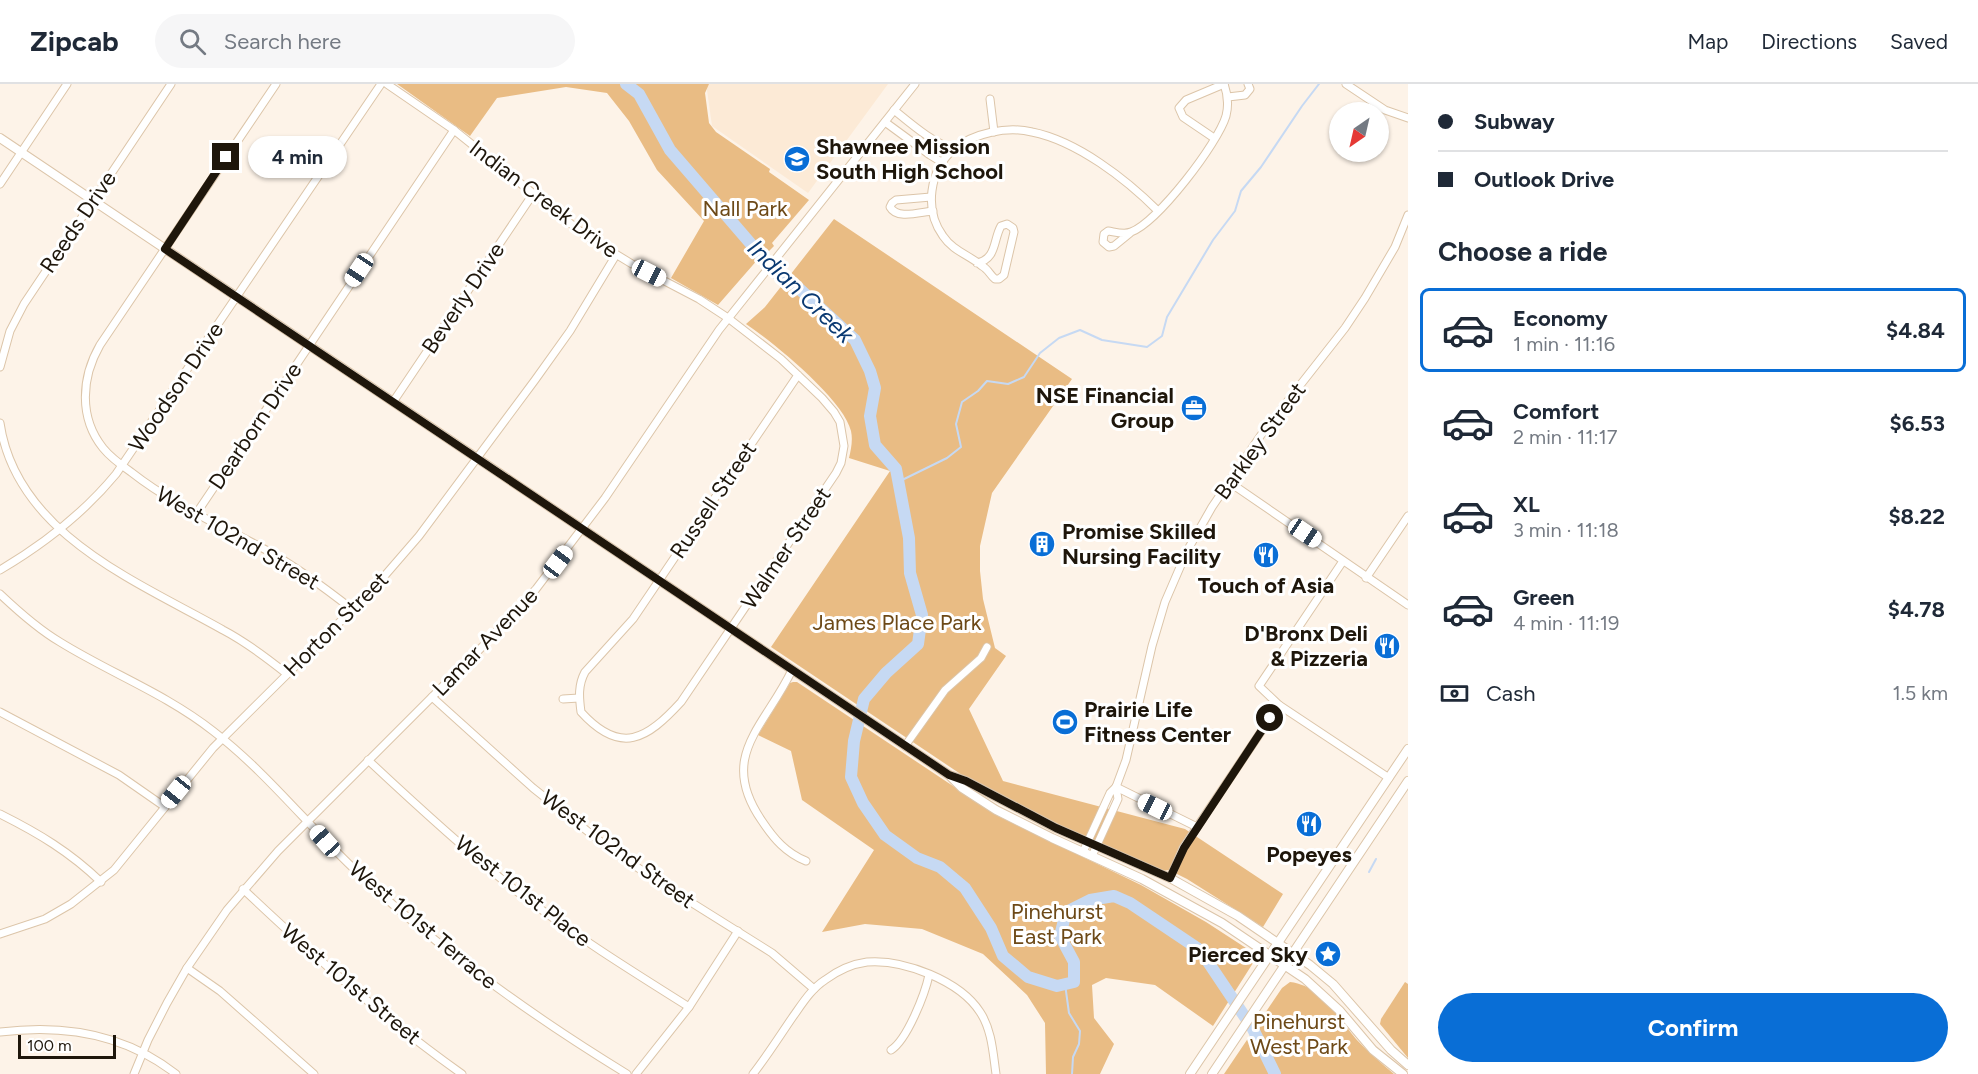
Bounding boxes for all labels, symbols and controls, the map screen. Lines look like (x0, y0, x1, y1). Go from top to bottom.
search box (155, 14, 575, 68)
text: Zipcab (30, 24, 119, 58)
icon: search (176, 25, 209, 58)
text: Search here (224, 28, 341, 55)
text: Map (1687, 29, 1728, 54)
text: Directions (1761, 29, 1857, 54)
text: Saved (1890, 29, 1948, 54)
north arrow (1329, 102, 1389, 162)
map controls (1329, 102, 1389, 162)
text: Subway (1474, 108, 1555, 135)
place label: Shawnee Mission South High School (816, 133, 1003, 185)
street label: Indian Creek Drive (464, 134, 624, 264)
callout: 4 min (247, 136, 346, 178)
route end (212, 143, 239, 170)
school or university icon: Shawnee Mission South High School (782, 144, 812, 174)
text: 4 min (272, 145, 323, 169)
street label: Reeds Drive (34, 166, 122, 278)
text: Outlook Drive (1474, 166, 1614, 193)
park label: Nall Park (702, 195, 788, 222)
water label: Indian Creek (742, 233, 861, 350)
text: Choose a ride (1438, 235, 1607, 268)
street label: Beverly Drive (416, 237, 510, 359)
car (341, 250, 377, 290)
car (629, 257, 669, 289)
icon: car (1441, 303, 1495, 357)
text: Economy (1513, 305, 1608, 332)
street label: Woodson Drive (123, 317, 229, 457)
text: $4.84 (1886, 317, 1945, 344)
text: 1 min · 11:16 (1513, 332, 1615, 356)
street label: Dearborn Drive (203, 357, 307, 495)
street label: Barkley Street (1209, 377, 1311, 505)
place label: NSE Financial Group (1036, 382, 1174, 434)
office icon: NSE Financial Group (1179, 393, 1209, 423)
icon: car (1441, 396, 1495, 450)
text: Comfort (1513, 398, 1599, 425)
text: $6.53 (1890, 410, 1945, 437)
text: 2 min · 11:17 (1513, 425, 1617, 449)
street label: Russell Street (664, 436, 762, 564)
street label: West 102nd Street (152, 480, 324, 596)
street label: Walmer Street (735, 482, 837, 614)
icon: car (1441, 489, 1495, 543)
text: XL (1513, 491, 1540, 518)
text: $8.22 (1888, 503, 1945, 530)
car (1285, 515, 1325, 551)
place label: Promise Skilled Nursing Facility (1062, 518, 1221, 570)
text: 3 min · 11:18 (1513, 518, 1619, 542)
building icon: Promise Skilled Nursing Facility (1027, 529, 1057, 559)
restaurant icon: Touch of Asia (1251, 540, 1281, 570)
car (540, 542, 576, 582)
street label: Horton Street (278, 566, 394, 682)
place label: Touch of Asia (1198, 572, 1334, 599)
street label: Lamar Avenue (427, 582, 543, 702)
icon: car (1441, 582, 1495, 636)
text: Green (1513, 584, 1575, 611)
text: $4.78 (1888, 596, 1945, 623)
park label: James Place Park (813, 609, 982, 636)
text: 4 min · 11:19 (1513, 611, 1619, 635)
place label: D'Bronx Deli & Pizzeria (1244, 620, 1368, 672)
restaurant icon: D'Bronx Deli & Pizzeria (1372, 631, 1402, 661)
icon: cash (1438, 677, 1471, 710)
text: Cash (1486, 680, 1536, 707)
text: 1.5 km (1892, 681, 1948, 705)
place label: Prairie Life Fitness Center (1084, 696, 1232, 748)
route start (1256, 704, 1283, 731)
sports icon: Prairie Life Fitness Center (1050, 707, 1080, 737)
car (158, 772, 194, 812)
street label: West 102nd Street (536, 784, 700, 914)
car (1135, 791, 1175, 823)
restaurant icon: Popeyes (1294, 809, 1324, 839)
car (306, 822, 344, 860)
street label: West 101st Place (450, 829, 596, 953)
place label: Popeyes (1266, 841, 1352, 868)
street label: West 101st Terrace (343, 855, 503, 995)
park label: Pinehurst East Park (1011, 898, 1103, 950)
street label: West 101st Street (276, 918, 426, 1050)
place icon: Pierced Sky (1313, 939, 1343, 969)
place label: Pierced Sky (1188, 941, 1308, 968)
button: Confirm (1438, 993, 1948, 1062)
park label: Pinehurst West Park (1250, 1008, 1348, 1060)
scale bar (18, 1032, 116, 1060)
text: 100 m (27, 1036, 72, 1055)

